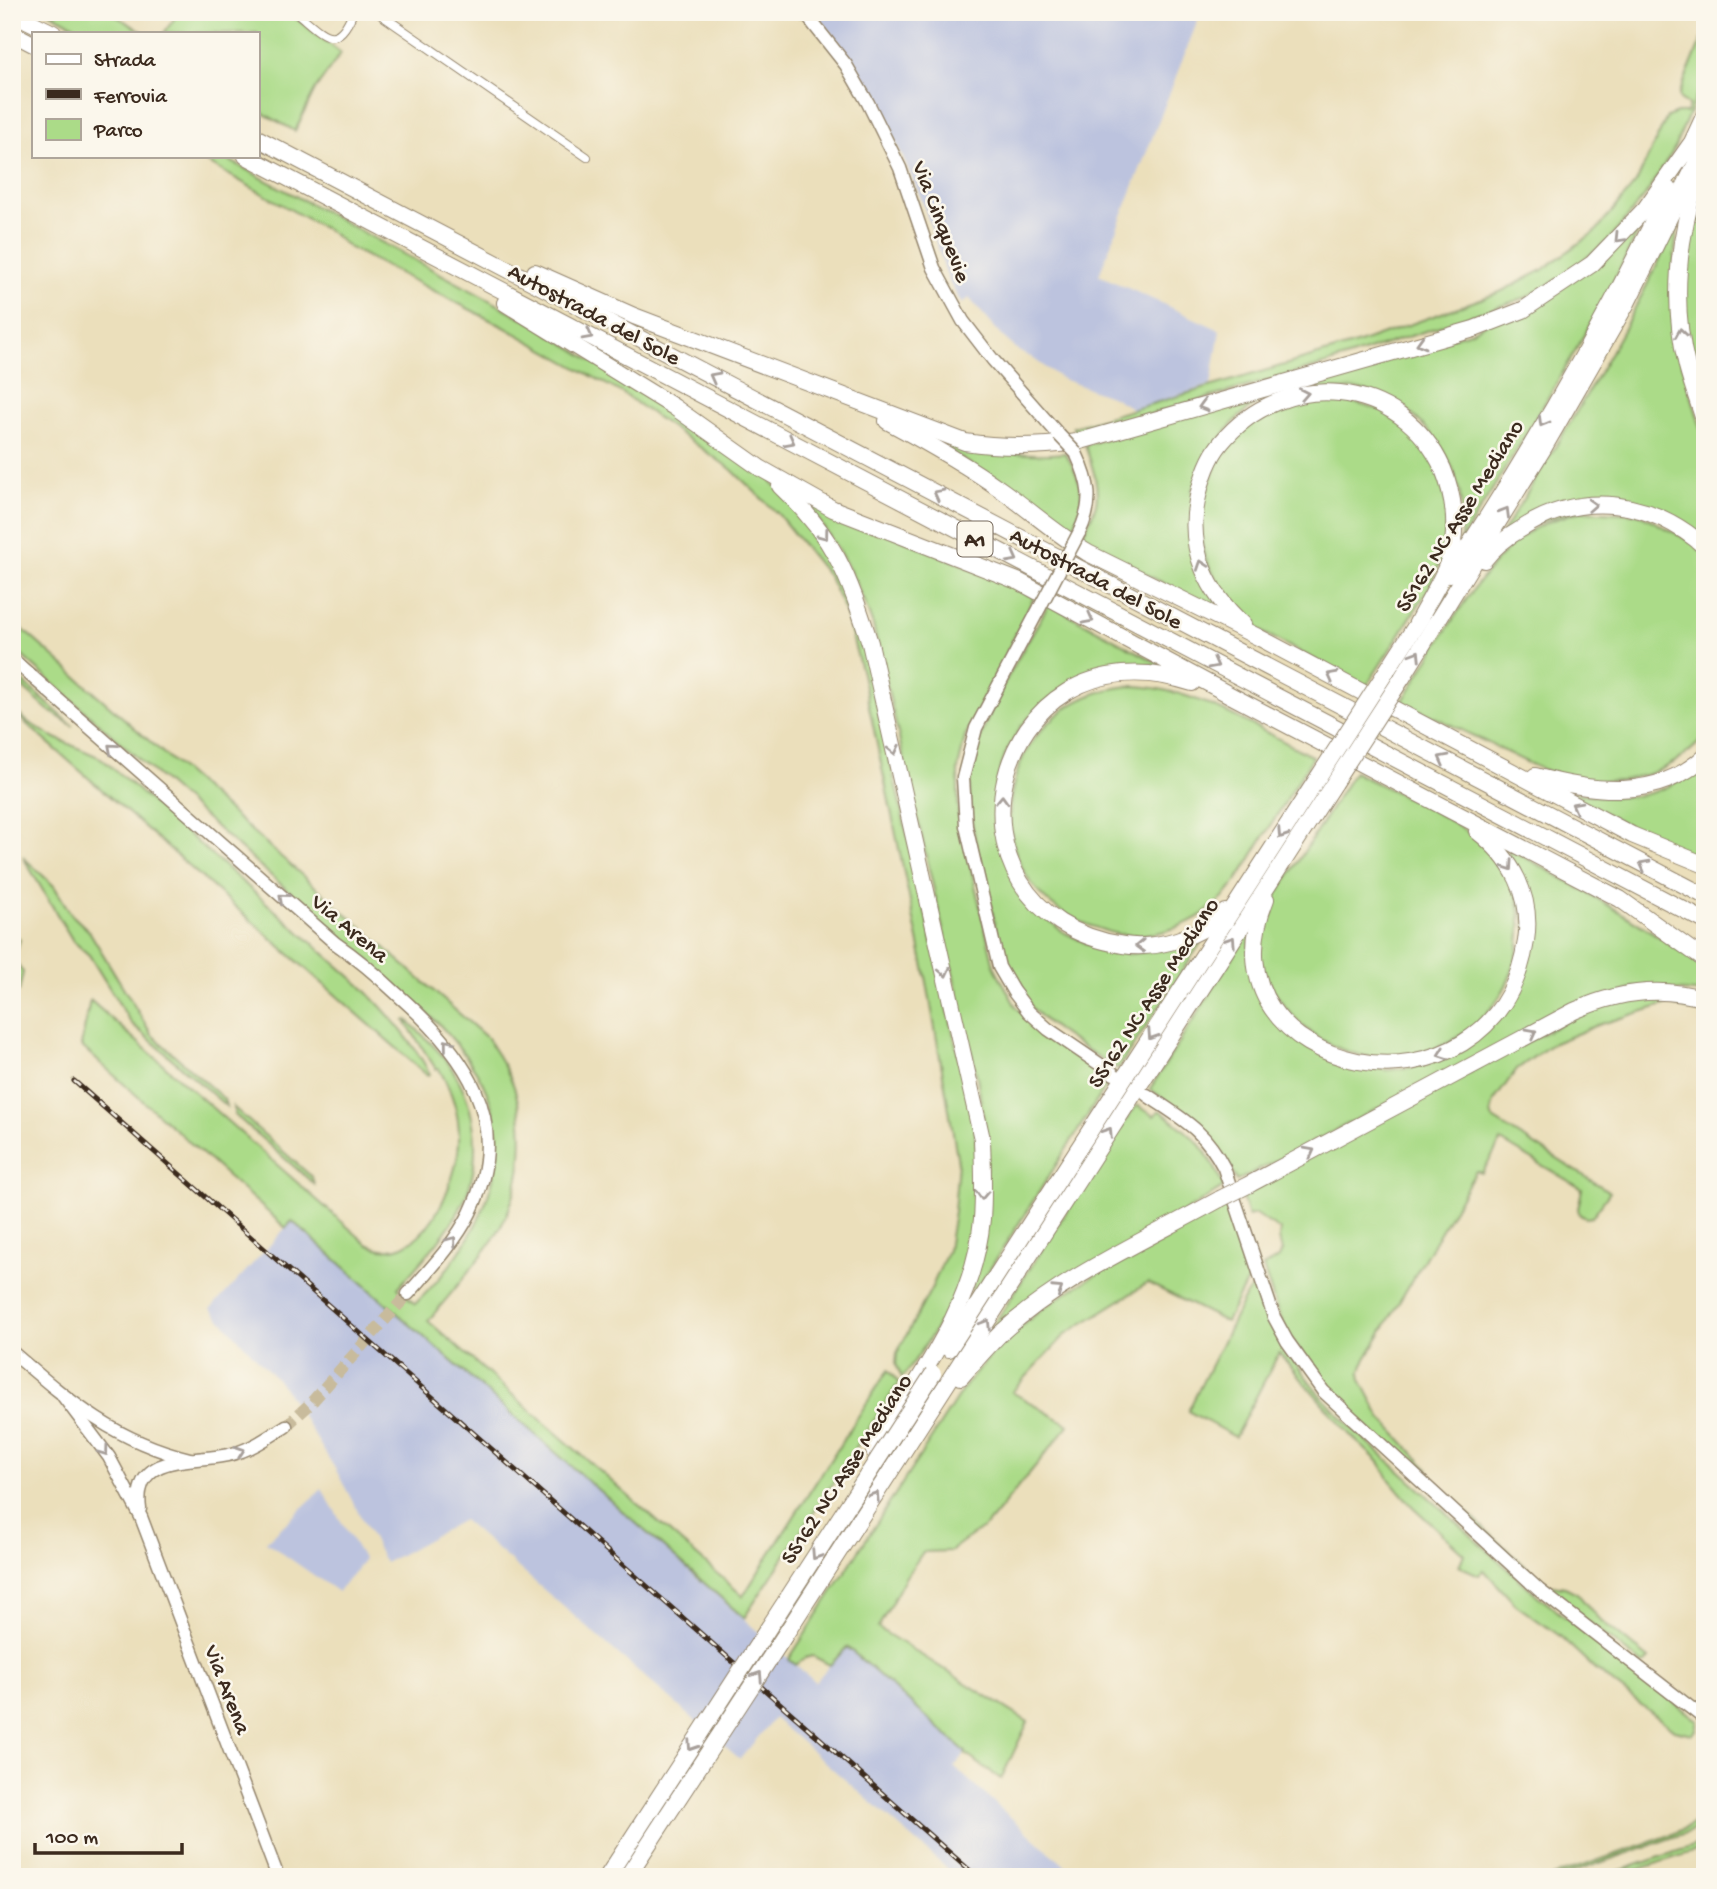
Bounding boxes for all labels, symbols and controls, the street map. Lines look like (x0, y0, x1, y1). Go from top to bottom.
legend (32, 32, 259, 158)
text: Strada (94, 50, 157, 75)
text: Ferrovia (93, 86, 168, 111)
text: Parco (93, 120, 143, 145)
street label: Via Cinquevie (904, 157, 976, 288)
one-way arrow (1615, 230, 1628, 243)
street label: Autostrada del Sole (502, 259, 685, 374)
one-way arrow (581, 327, 593, 341)
one-way arrow (1674, 327, 1689, 339)
one-way arrow (1416, 335, 1428, 350)
one-way arrow (709, 372, 722, 385)
one-way arrow (1298, 388, 1310, 403)
one-way arrow (1197, 398, 1209, 412)
one-way arrow (1539, 414, 1552, 427)
street label: SS162 NC Asse Mediano (1391, 416, 1531, 618)
one-way arrow (783, 433, 795, 446)
one-way arrow (933, 488, 945, 502)
one-way arrow (1587, 498, 1598, 513)
one-way arrow (1497, 506, 1510, 519)
road number: A1 (958, 522, 992, 556)
street label: Autostrada del Sole (1004, 523, 1187, 638)
one-way arrow (816, 527, 829, 540)
one-way arrow (1006, 550, 1018, 564)
one-way arrow (1196, 560, 1210, 572)
one-way arrow (1082, 611, 1094, 624)
one-way arrow (1407, 650, 1420, 663)
one-way arrow (1207, 656, 1219, 669)
one-way arrow (1327, 671, 1339, 685)
one-way arrow (107, 744, 120, 756)
one-way arrow (886, 744, 900, 756)
one-way arrow (1438, 754, 1450, 767)
one-way arrow (994, 794, 1009, 805)
one-way arrow (1571, 801, 1583, 814)
one-way arrow (1277, 826, 1290, 839)
one-way arrow (1501, 858, 1513, 871)
one-way arrow (1639, 859, 1651, 873)
street label: Via Arena (304, 889, 394, 971)
one-way arrow (278, 894, 291, 906)
street label: SS162 NC Asse Mediano (1083, 894, 1227, 1094)
one-way arrow (1223, 936, 1235, 949)
one-way arrow (1134, 938, 1145, 953)
one-way arrow (937, 966, 951, 978)
one-way arrow (1147, 1028, 1160, 1041)
one-way arrow (1525, 1028, 1538, 1042)
one-way arrow (444, 1040, 456, 1053)
one-way arrow (1436, 1046, 1448, 1060)
one-way arrow (1100, 1127, 1113, 1140)
one-way arrow (1303, 1147, 1315, 1160)
one-way arrow (975, 1190, 990, 1201)
one-way arrow (444, 1236, 456, 1249)
one-way arrow (1050, 1286, 1063, 1299)
one-way arrow (977, 1319, 990, 1332)
street label: SS162 NC Asse Mediano (776, 1370, 920, 1570)
one-way arrow (96, 1443, 108, 1456)
one-way arrow (234, 1445, 246, 1459)
one-way arrow (867, 1491, 880, 1504)
one-way arrow (811, 1547, 824, 1560)
street label: Via Arena (196, 1641, 255, 1740)
one-way arrow (750, 1671, 763, 1684)
one-way arrow (687, 1738, 700, 1751)
scale bar (35, 1812, 182, 1856)
text: 100 m (45, 1827, 98, 1852)

